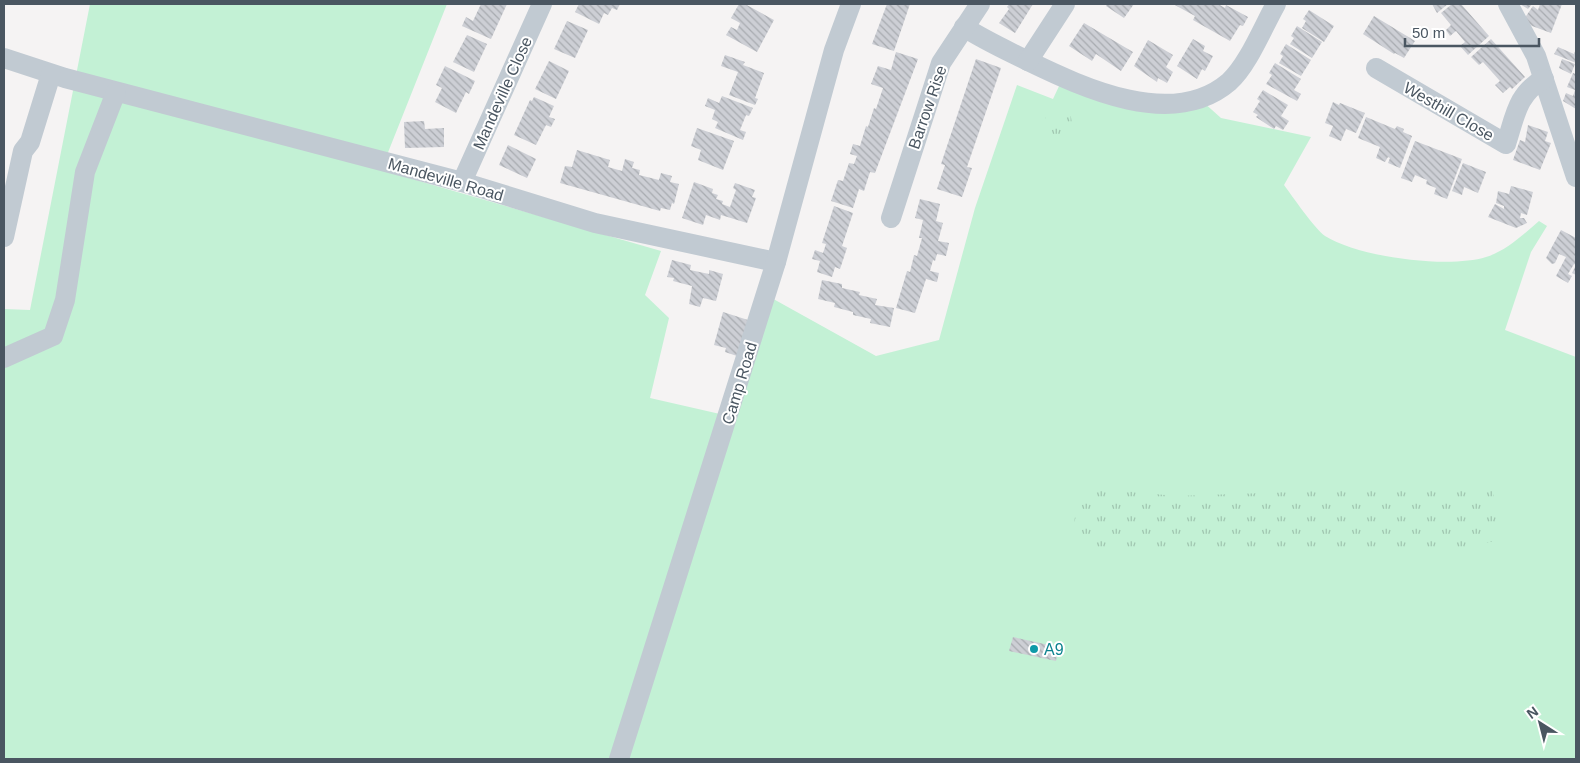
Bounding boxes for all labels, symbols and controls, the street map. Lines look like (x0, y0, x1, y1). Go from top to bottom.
scale bar (1405, 15, 1539, 47)
text: 50 m (1412, 24, 1445, 41)
street label: Mandeville Close (470, 34, 535, 152)
street label: Barrow Rise (905, 63, 950, 151)
street label: Westhill Close (1401, 79, 1497, 144)
street label: Mandeville Road (386, 155, 505, 204)
street label: Camp Road (719, 340, 760, 426)
place label: A9 (1044, 641, 1064, 658)
marker: A9 (1028, 643, 1040, 655)
north arrow (1515, 698, 1565, 748)
text: N (1524, 703, 1541, 722)

